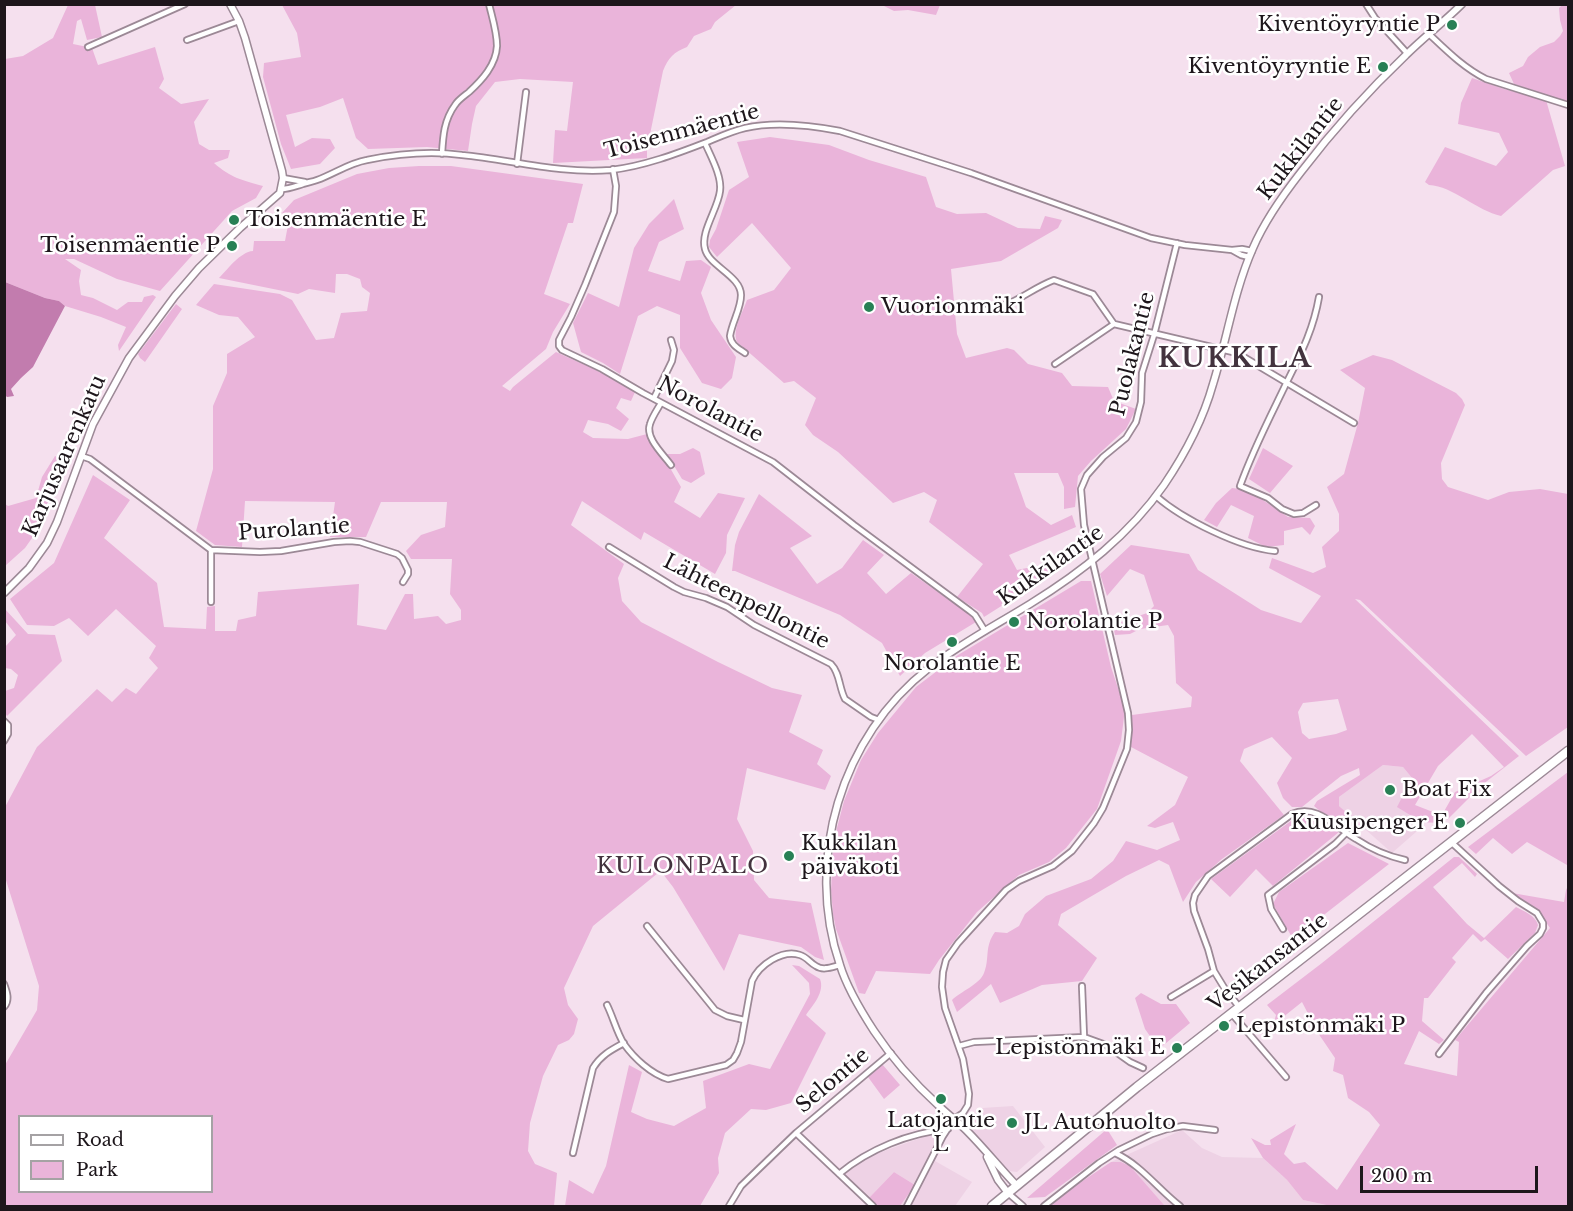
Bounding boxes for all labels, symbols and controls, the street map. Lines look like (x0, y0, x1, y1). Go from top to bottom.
place label: Kiventöyryntie P (1258, 12, 1440, 38)
marker: Kiventöyryntie P (1445, 18, 1459, 32)
place label: Kiventöyryntie E (1188, 54, 1371, 80)
marker: Kiventöyryntie E (1376, 60, 1390, 74)
street label: Kukkilantie (1253, 93, 1349, 205)
street label: Toisenmäentie (602, 99, 762, 165)
place label: Toisenmäentie E (246, 207, 427, 233)
marker: Toisenmäentie E (227, 213, 241, 227)
place label: Toisenmäentie P (40, 233, 220, 259)
marker: Toisenmäentie P (225, 239, 239, 253)
street label: Puolakantie (1105, 289, 1161, 419)
place label: Vuorionmäki (881, 294, 1024, 320)
marker: Vuorionmäki (862, 300, 876, 314)
district label: KUKKILA (1158, 343, 1312, 375)
street label: Karjusaarenkatu (18, 371, 112, 541)
street label: Norolantie (653, 372, 767, 448)
street label: Purolantie (237, 514, 351, 546)
street label: Kukkilantie (993, 520, 1109, 612)
street label: Lähteenpellontie (659, 549, 833, 655)
place label: Norolantie P (1026, 609, 1162, 635)
marker: Norolantie P (1007, 615, 1021, 629)
marker: Norolantie E (945, 635, 959, 649)
place label: Norolantie E (884, 651, 1020, 677)
place label: Boat Fix (1402, 777, 1491, 803)
marker: Boat Fix (1383, 783, 1397, 797)
place label: Kuusipenger E (1290, 810, 1448, 836)
marker: Kuusipenger E (1453, 816, 1467, 830)
place label: Kukkilan päiväkoti (801, 831, 899, 881)
marker: Kukkilan päiväkoti (782, 849, 796, 863)
district label: KULONPALO (596, 854, 770, 880)
street label: Vesikansantie (1203, 908, 1333, 1018)
place label: Lepistönmäki P (1236, 1013, 1405, 1039)
marker: Lepistönmäki P (1217, 1019, 1231, 1033)
place label: Lepistönmäki E (995, 1035, 1165, 1061)
marker: Lepistönmäki E (1170, 1041, 1184, 1055)
street label: Selontie (791, 1043, 875, 1119)
marker: Latojantie L (934, 1092, 948, 1106)
place label: Latojantie L (887, 1108, 995, 1158)
place label: JL Autohuolto (1024, 1110, 1176, 1136)
legend (18, 1115, 213, 1193)
marker: JL Autohuolto (1005, 1116, 1019, 1130)
text: Road (76, 1129, 124, 1151)
scale bar (1363, 1154, 1542, 1192)
text: Park (76, 1159, 118, 1181)
text: 200 m (1371, 1165, 1432, 1187)

